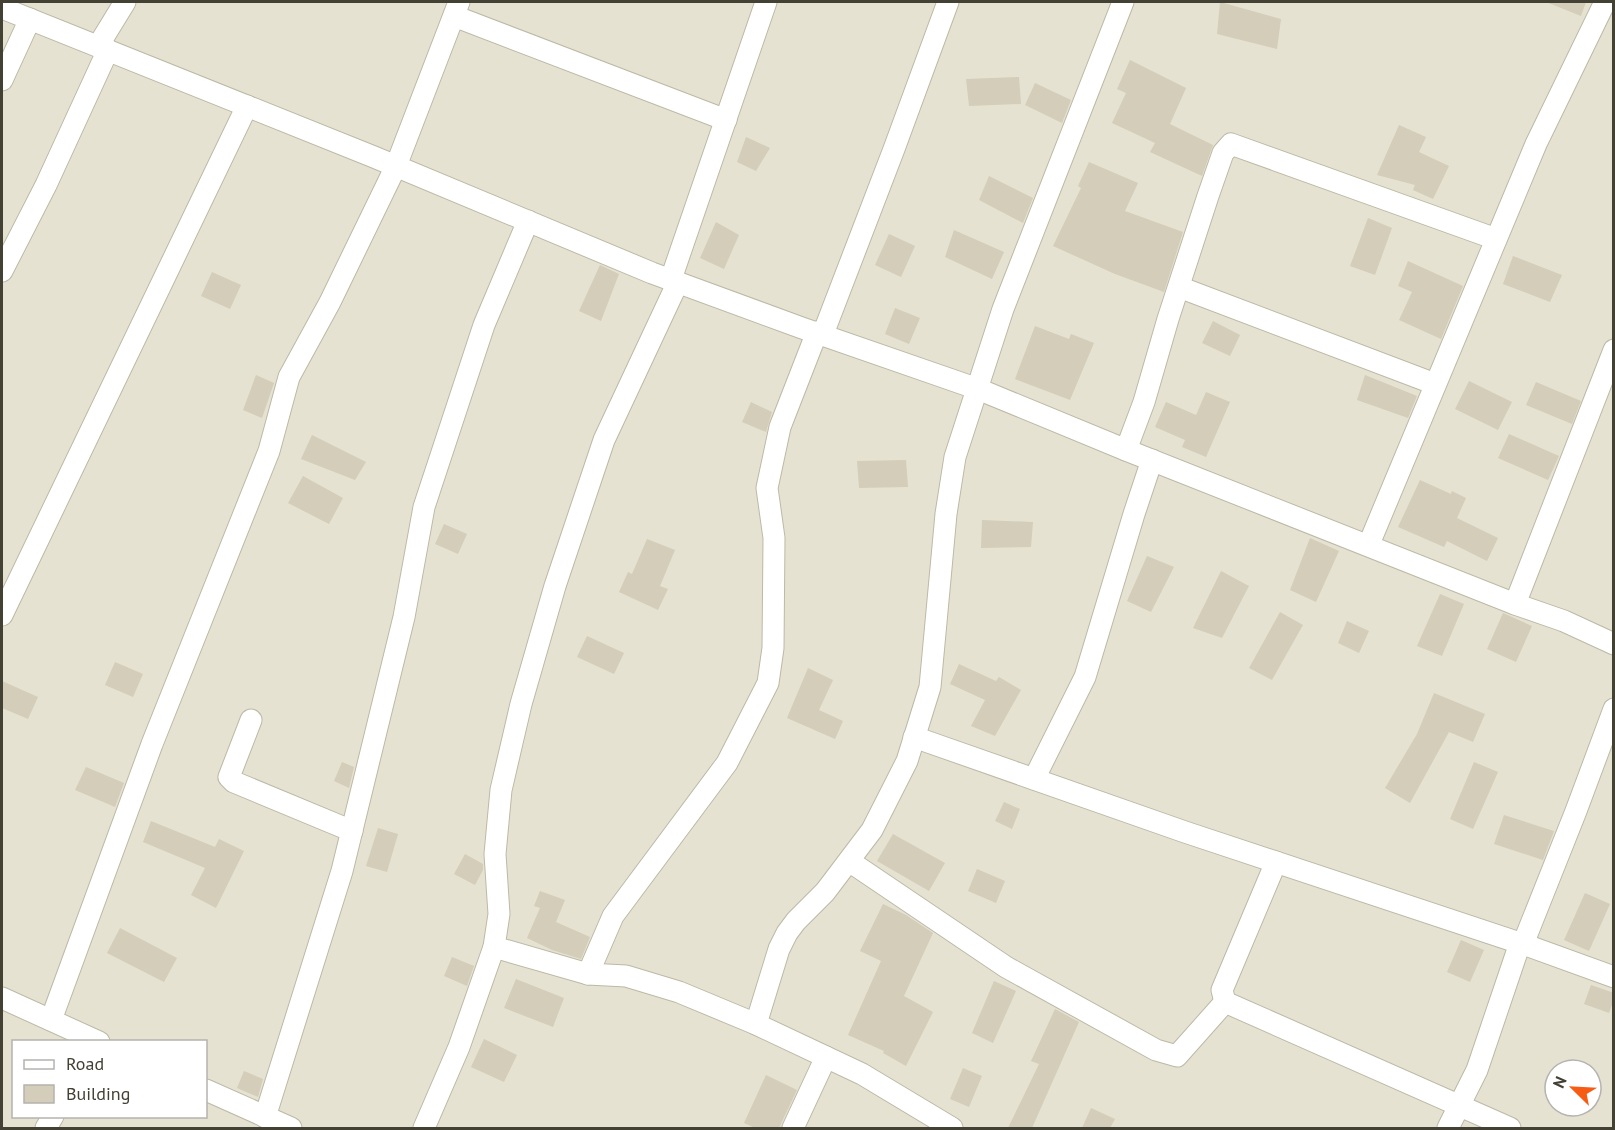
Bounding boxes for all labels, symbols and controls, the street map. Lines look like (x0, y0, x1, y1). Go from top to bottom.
legend (12, 1040, 207, 1118)
text: Road (66, 1052, 104, 1075)
north arrow (1543, 1058, 1603, 1118)
text: N (1548, 1073, 1571, 1091)
text: Building (66, 1082, 130, 1105)

